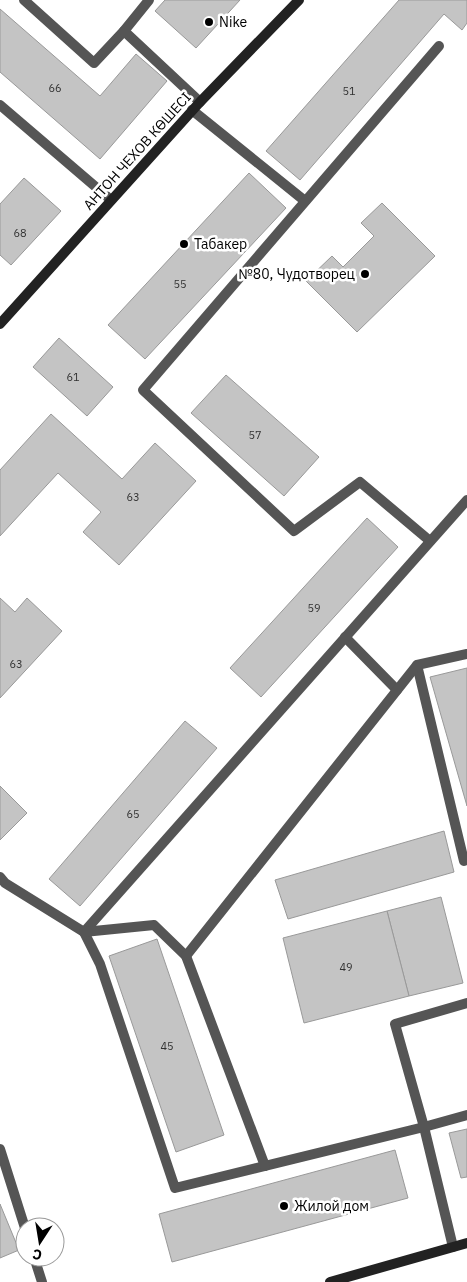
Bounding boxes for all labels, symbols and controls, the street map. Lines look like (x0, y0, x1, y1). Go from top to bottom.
place label: Nike (219, 13, 248, 31)
marker: Nike (203, 16, 215, 28)
house number: 66 (48, 81, 62, 95)
house number: 51 (342, 84, 356, 98)
street label: АНТОН ЧЕХОВ КӨШЕСІ (79, 88, 195, 214)
house number: 68 (13, 226, 27, 240)
place label: Табакер (194, 235, 247, 253)
marker: Табакер (178, 238, 190, 250)
place label: №80, Чудотворец (238, 265, 356, 283)
marker: №80, Чудотворец (359, 268, 371, 280)
house number: 55 (173, 277, 187, 291)
house number: 61 (66, 370, 80, 384)
house number: 57 (248, 428, 262, 442)
house number: 63 (126, 490, 140, 504)
house number: 59 (307, 601, 321, 615)
house number: 63 (9, 657, 23, 671)
house number: 65 (126, 807, 140, 821)
house number: 49 (339, 960, 353, 974)
house number: 45 (160, 1039, 174, 1053)
place label: Жилой дом (294, 1197, 369, 1215)
marker: Жилой дом (278, 1200, 290, 1212)
north arrow (15, 1217, 65, 1267)
text: С (31, 1245, 44, 1264)

